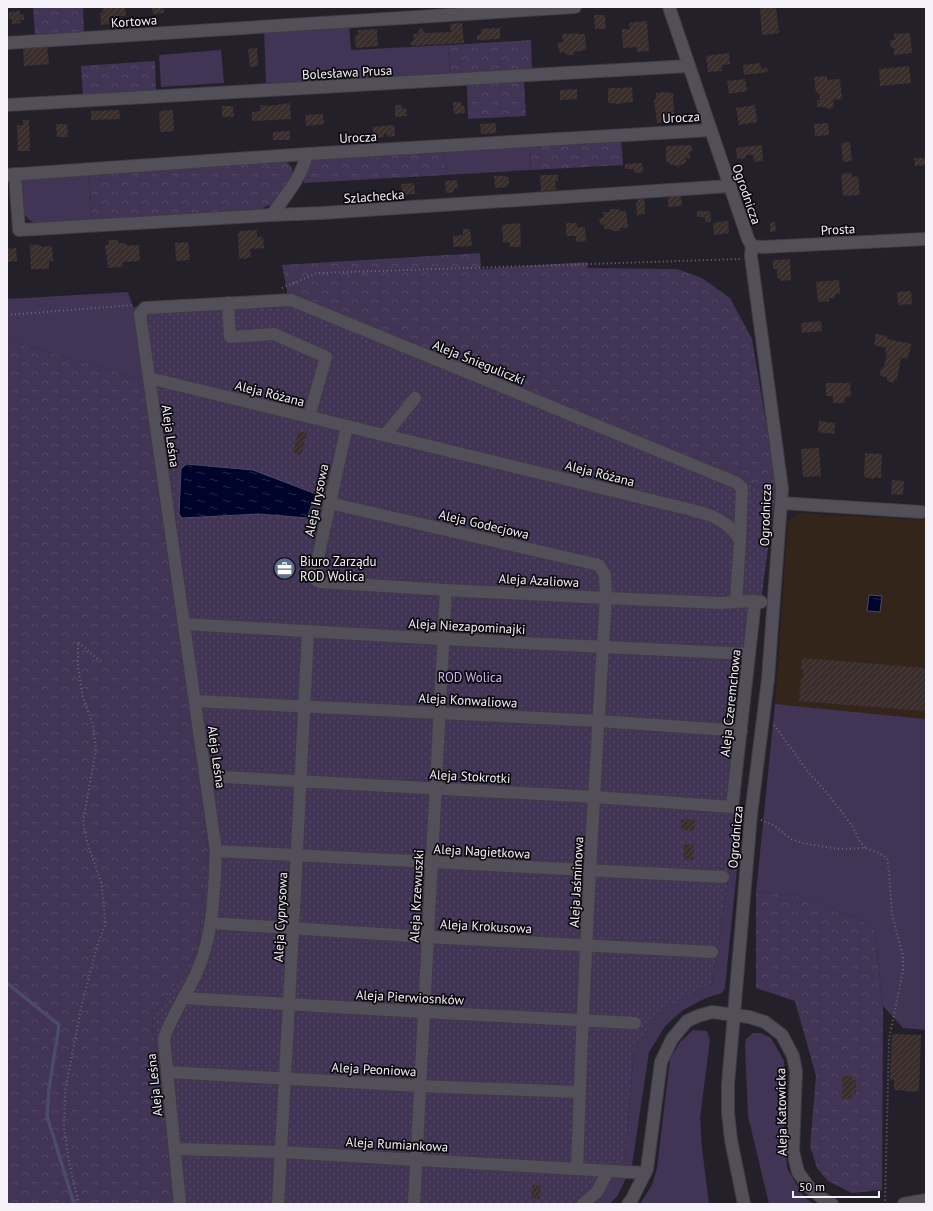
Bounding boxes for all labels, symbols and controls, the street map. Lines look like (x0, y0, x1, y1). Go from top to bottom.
street label: Kortowa (110, 11, 158, 32)
street label: Bolesława Prusa (301, 62, 393, 83)
street label: Urocza (662, 108, 700, 127)
street label: Urocza (339, 128, 377, 147)
street label: Ogrodnicza (728, 162, 765, 227)
street label: Szlachecka (343, 186, 405, 207)
street label: Prosta (820, 220, 856, 239)
street label: Aleja Śnieguliczki (430, 336, 527, 389)
street label: Aleja Różana (233, 377, 306, 410)
street label: Aleja Leśna (158, 404, 183, 468)
street label: Aleja Różana (563, 457, 636, 490)
street label: Aleja Irysowa (300, 462, 332, 538)
street label: Ogrodnicza (756, 483, 775, 547)
street label: Aleja Godecjowa (437, 506, 531, 543)
place label: Biuro Zarządu ROD Wolica (300, 553, 377, 585)
office icon: Biuro Zarządu ROD Wolica (272, 555, 298, 581)
street label: Aleja Azaliowa (498, 570, 580, 591)
street label: Aleja Niezapominajki (408, 615, 526, 638)
street label: Aleja Czeremchowa (716, 648, 745, 758)
park label: ROD Wolica (438, 669, 502, 686)
street label: Aleja Konwaliowa (418, 689, 518, 712)
street label: Aleja Leśna (204, 725, 229, 789)
street label: Aleja Stokrotki (429, 766, 511, 787)
street label: Ogrodnicza (724, 805, 747, 869)
street label: Aleja Jaśminowa (566, 836, 587, 928)
street label: Aleja Nagietkowa (433, 840, 531, 863)
street label: Aleja Krzewuszki (406, 849, 427, 943)
street label: Aleja Cyprysowa (270, 872, 291, 962)
street label: Aleja Krokusowa (440, 916, 532, 937)
street label: Aleja Pierwiosnków (355, 986, 465, 1009)
street label: Aleja Leśna (143, 1053, 166, 1117)
street label: Aleja Peoniowa (331, 1059, 417, 1080)
street label: Aleja Katowicka (772, 1068, 791, 1156)
street label: Aleja Rumiankowa (345, 1133, 449, 1156)
scale bar (793, 1173, 879, 1199)
text: 50 m (799, 1179, 825, 1194)

